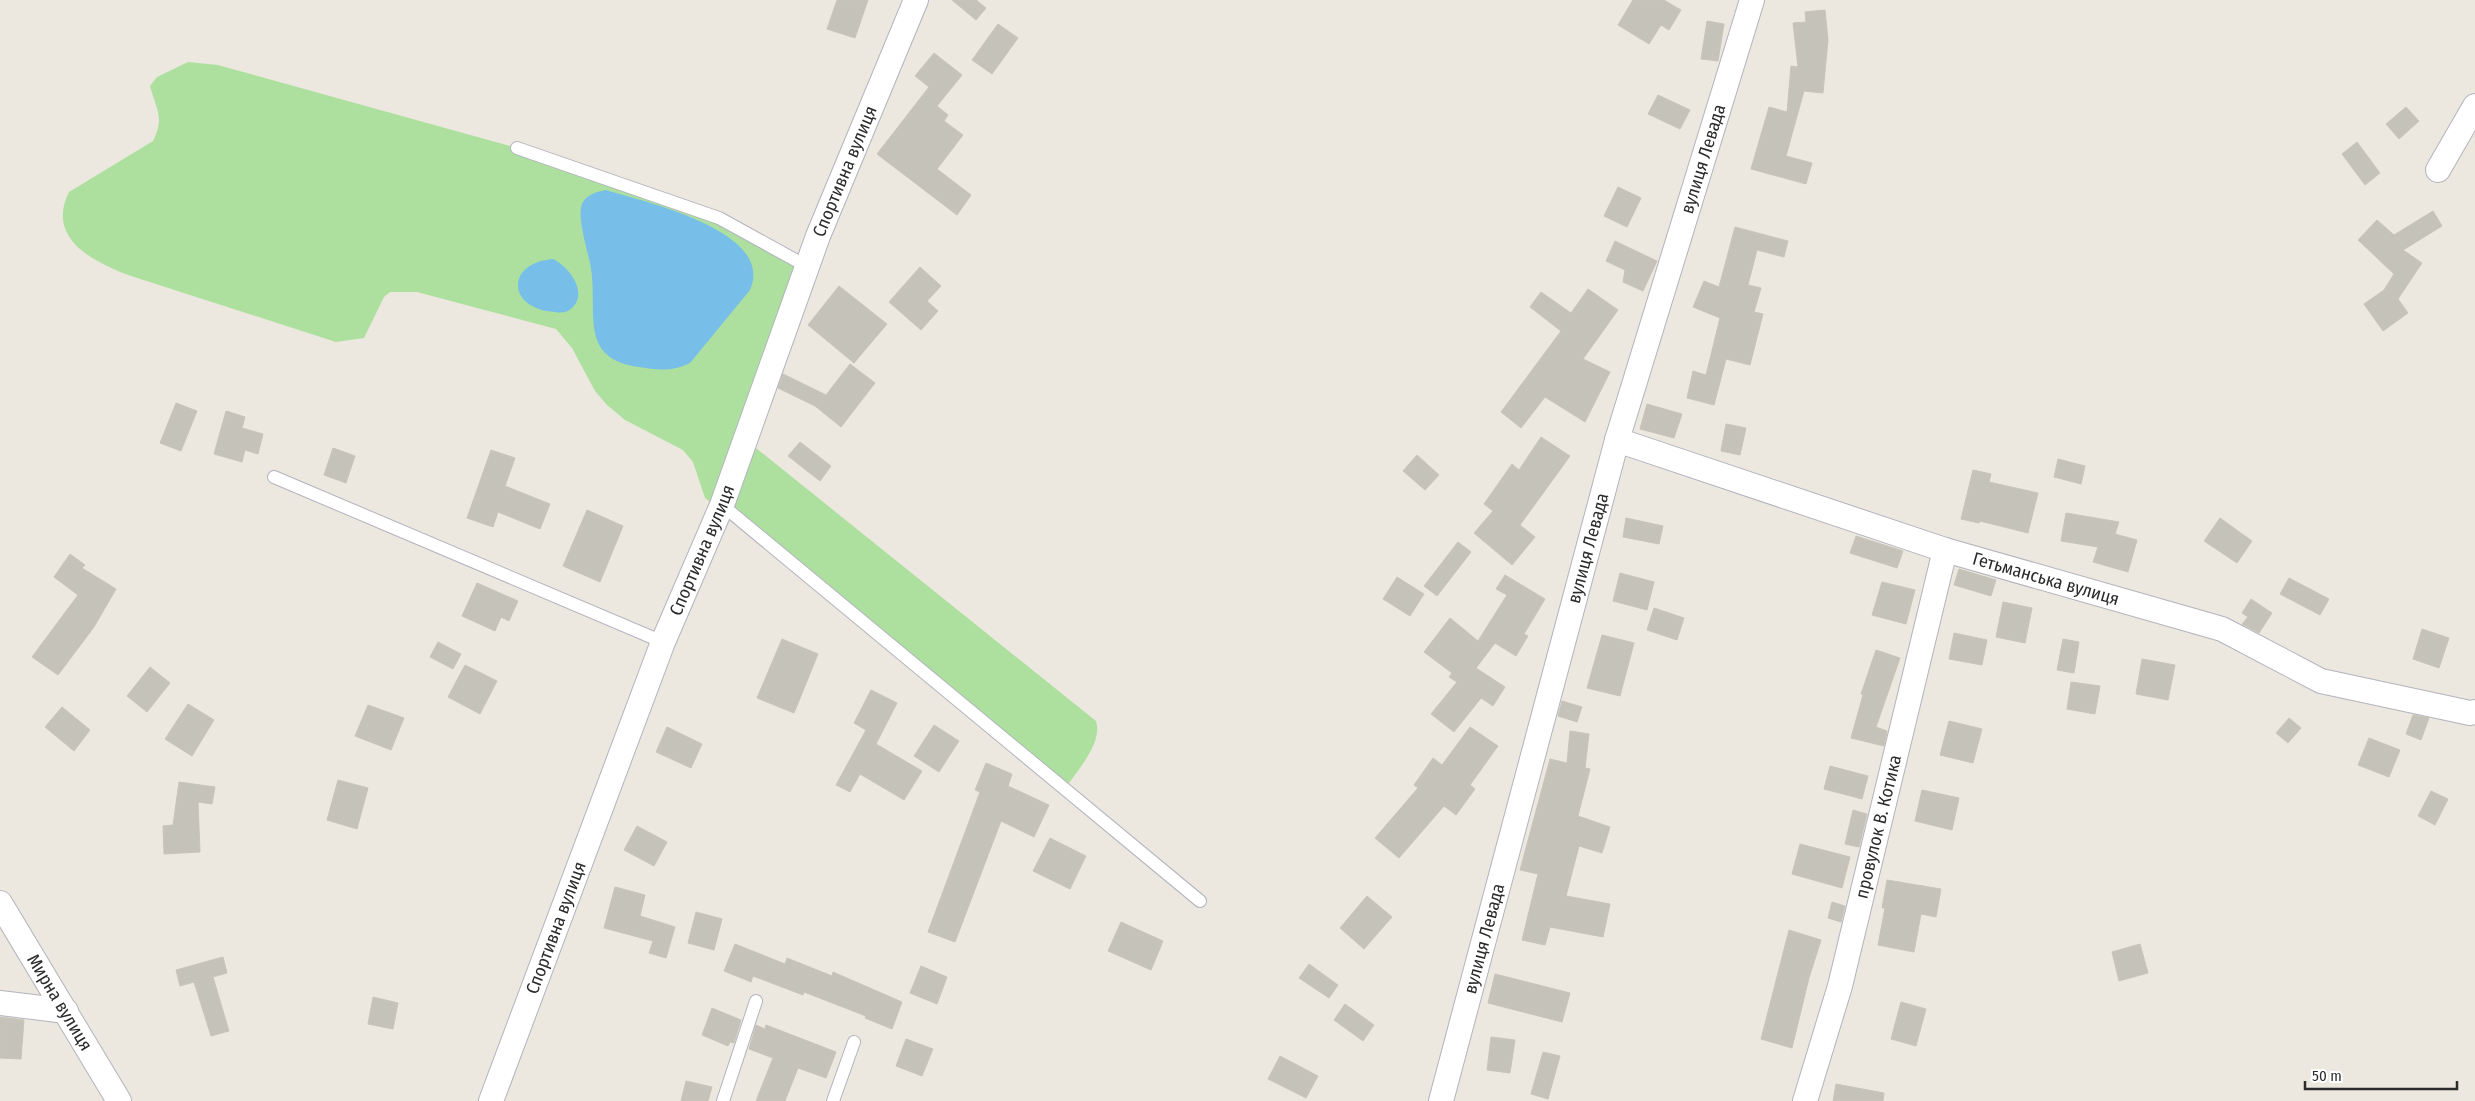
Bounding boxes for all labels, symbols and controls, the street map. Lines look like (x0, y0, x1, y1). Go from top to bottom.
street label: вулиця Левада (1676, 101, 1730, 216)
street label: Спортивна вулиця (808, 103, 882, 240)
street label: Спортивна вулиця (665, 482, 739, 619)
street label: вулиця Левада (1563, 490, 1613, 606)
street label: Гетьманська вулиця (1970, 547, 2122, 610)
street label: провулок В. Котика (1850, 753, 1906, 901)
street label: Спортивна вулиця (521, 858, 591, 997)
street label: вулиця Левада (1459, 881, 1509, 996)
street label: Мирна вулиця (22, 950, 97, 1055)
scale bar (2305, 1058, 2458, 1090)
text: 50 m (2312, 1067, 2342, 1085)

